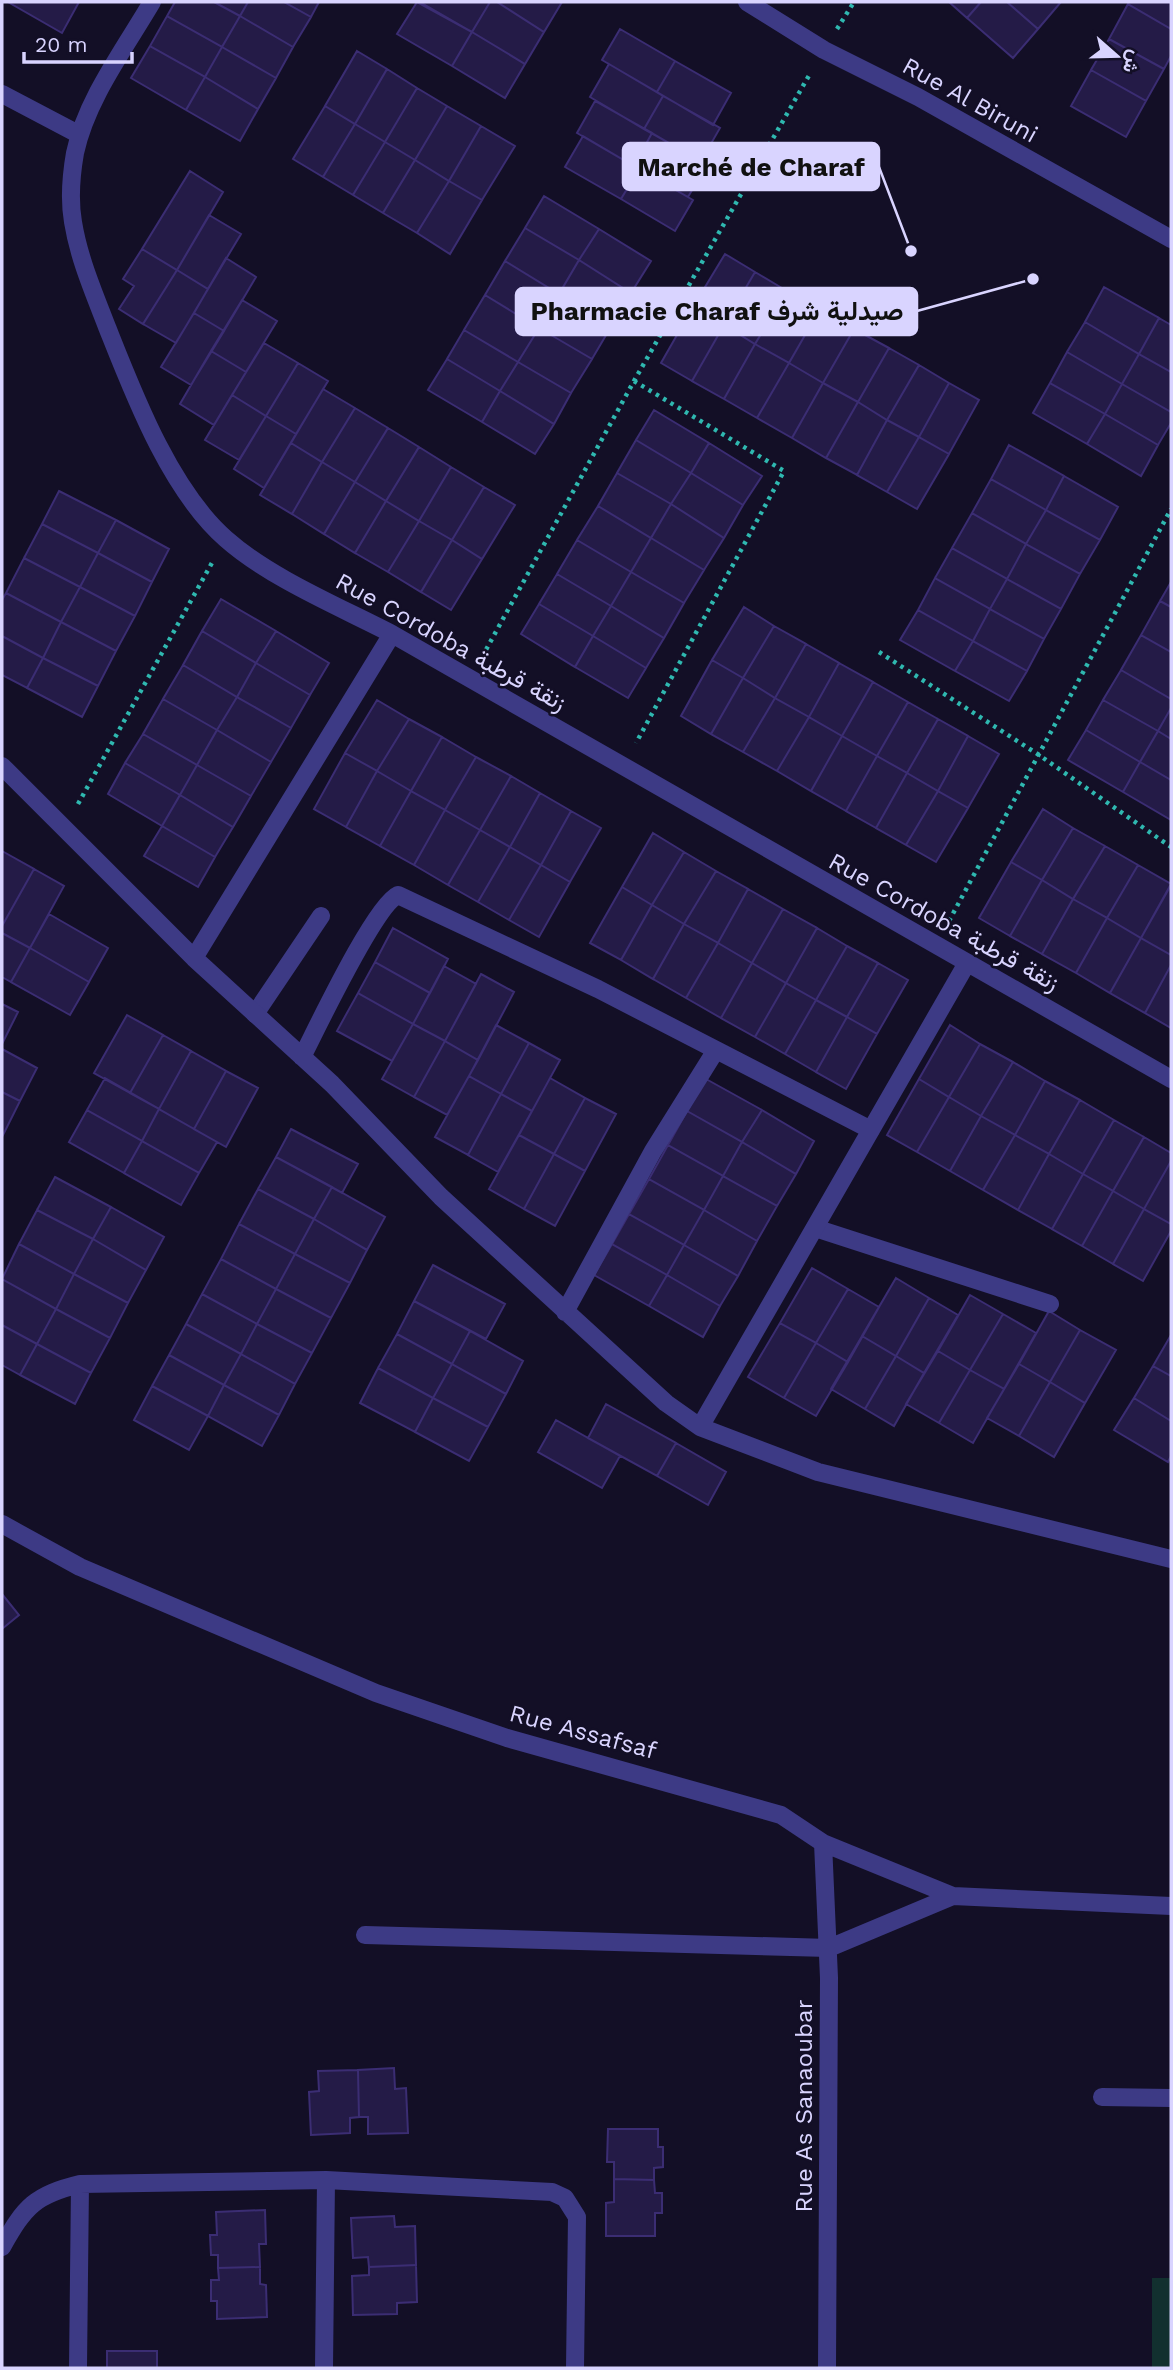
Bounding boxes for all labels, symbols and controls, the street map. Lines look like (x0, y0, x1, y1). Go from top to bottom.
scale bar (24, 21, 133, 65)
north arrow (1082, 21, 1152, 91)
text: 20 m (35, 32, 87, 57)
text: ش (1118, 47, 1147, 76)
street label: Rue Al Biruni (898, 51, 1042, 149)
callout: Marché de Charaf (623, 143, 879, 190)
text: Marché de Charaf (637, 152, 865, 182)
callout: Pharmacie Charaf صيدلية شرف (516, 288, 917, 335)
text: Pharmacie Charaf صيدلية شرف (530, 296, 904, 327)
street label: Rue Cordoba زنقة قرطبة (330, 567, 571, 718)
street label: Rue Cordoba زنقة قرطبة (823, 847, 1064, 998)
street label: Rue Assafsaf (506, 1699, 660, 1765)
street label: Rue As Sanaoubar (790, 1999, 818, 2212)

